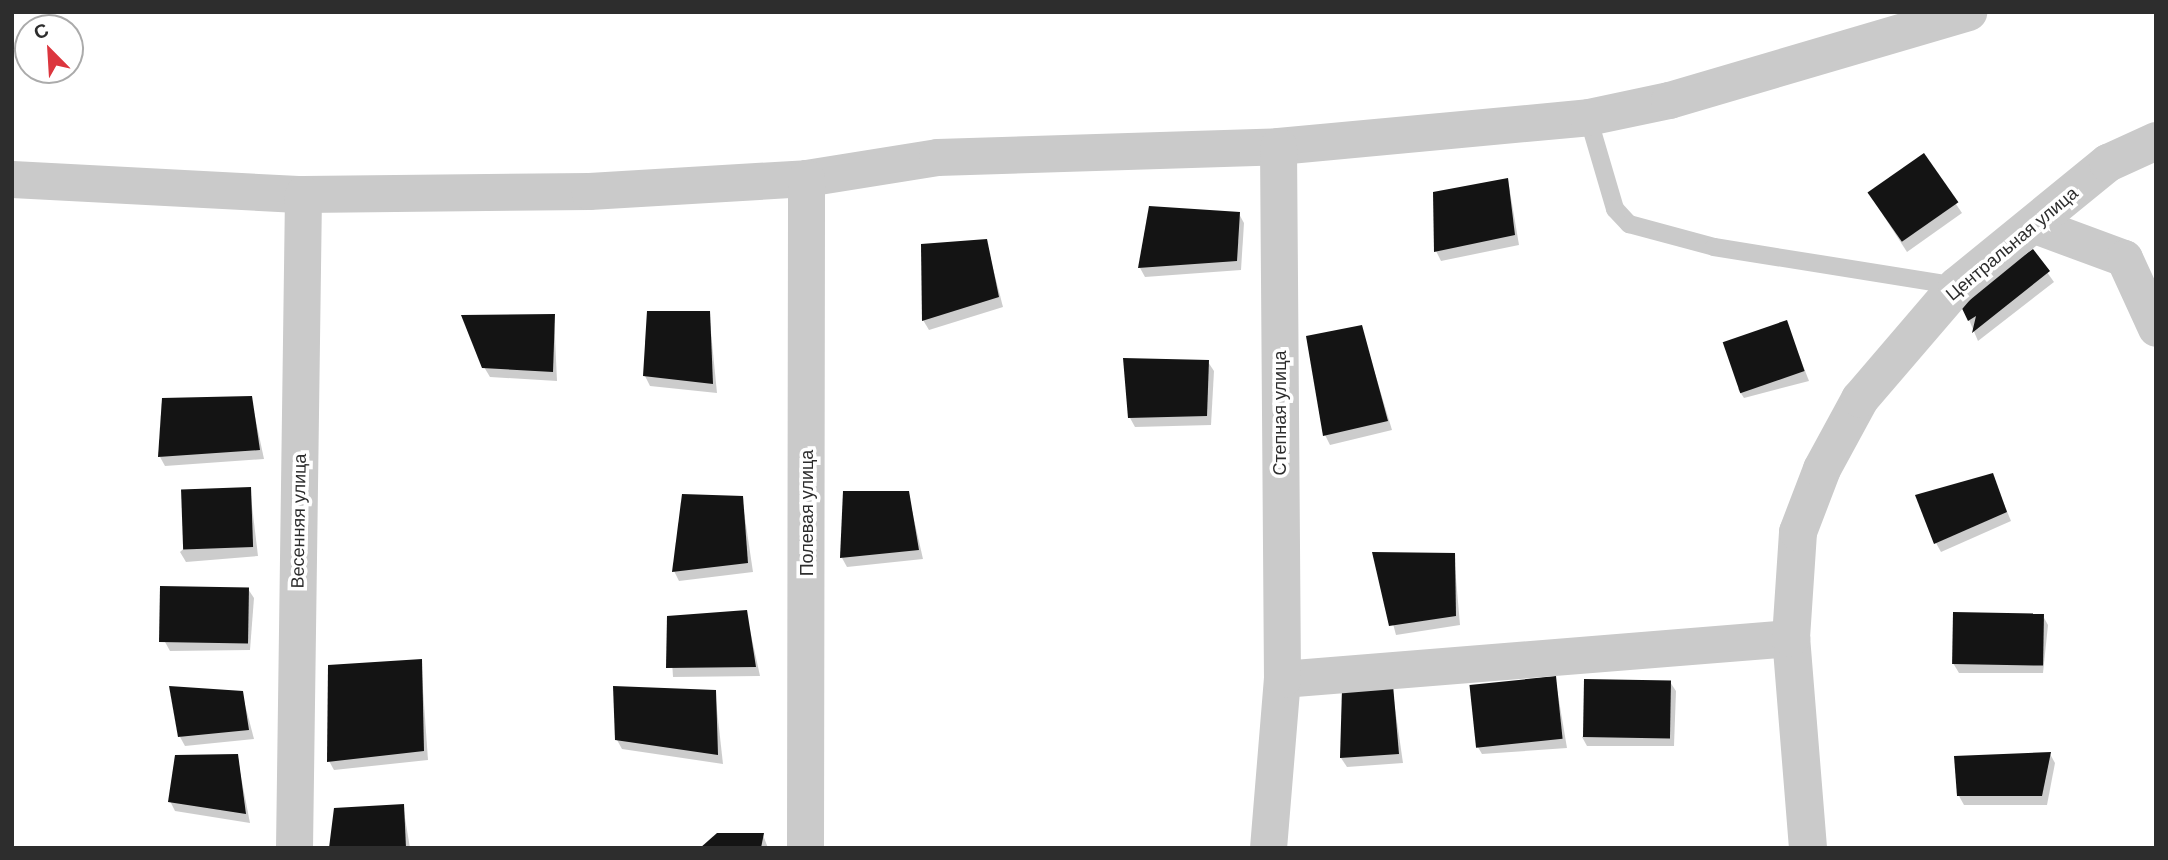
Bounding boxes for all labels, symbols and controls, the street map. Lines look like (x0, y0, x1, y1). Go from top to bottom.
north arrow (14, 14, 84, 84)
text: С (31, 19, 52, 44)
street label: Центральная улица (1942, 183, 2082, 305)
street label: Степная улица (1269, 351, 1291, 475)
street label: Полевая улица (796, 450, 818, 576)
street label: Весенняя улица (287, 453, 311, 589)

